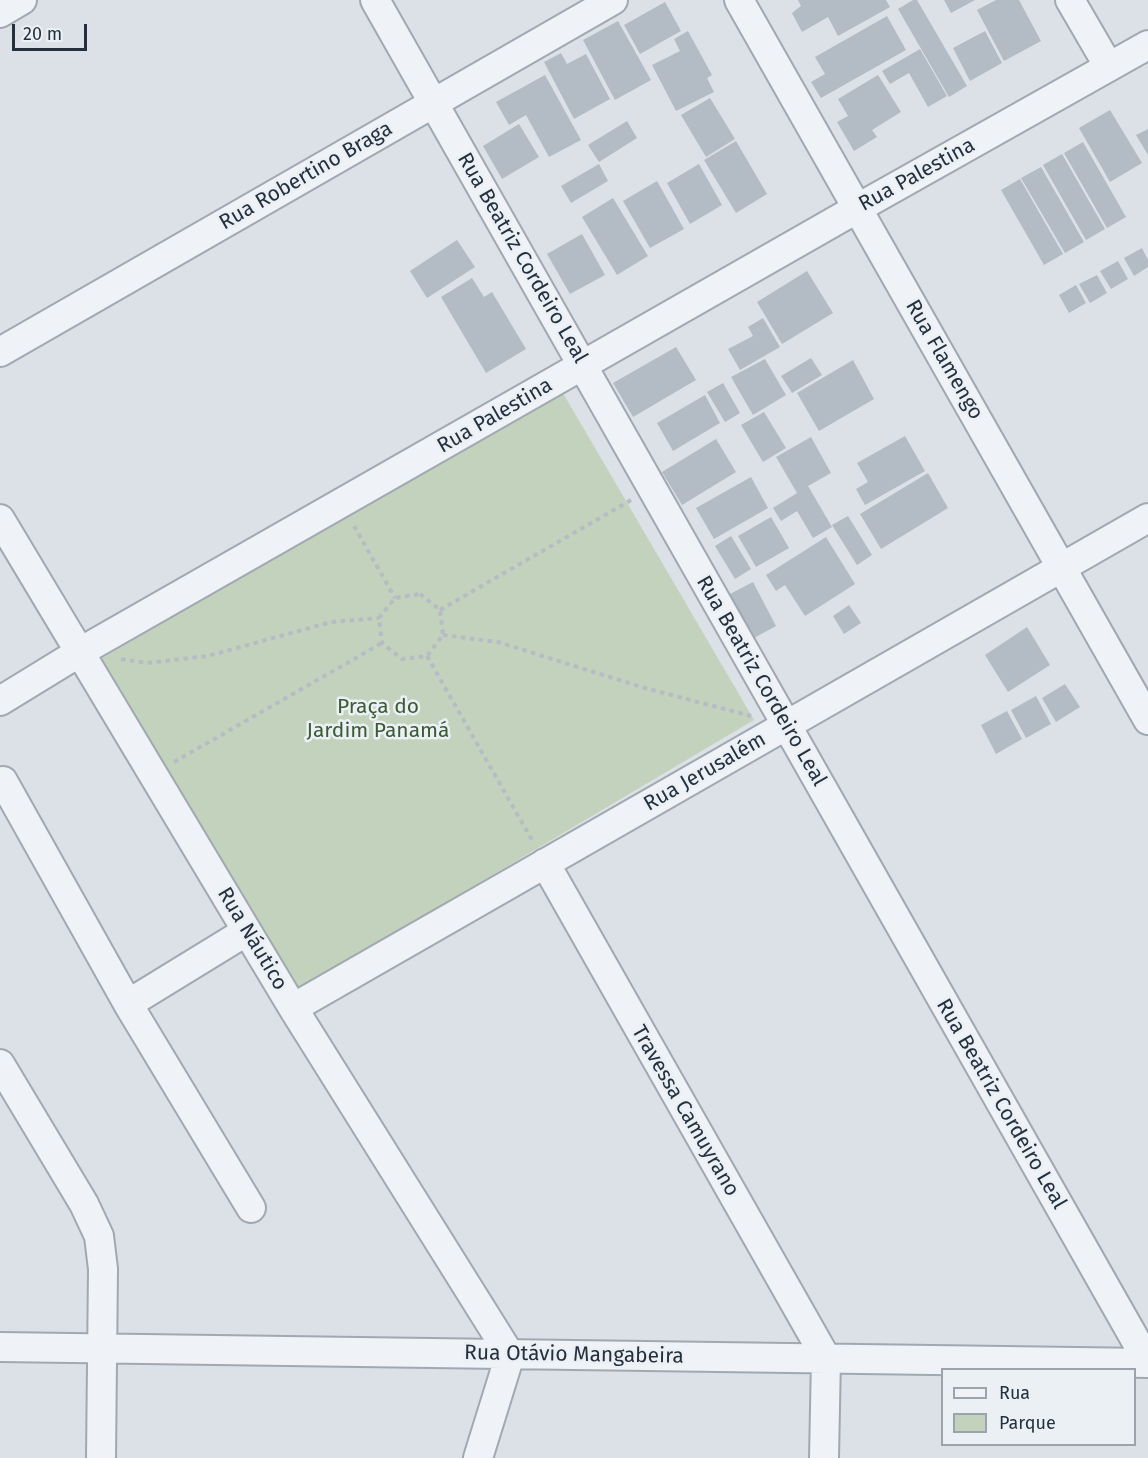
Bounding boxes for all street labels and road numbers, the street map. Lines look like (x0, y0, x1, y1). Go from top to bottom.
street label: Rua Robertino Braga (215, 116, 397, 236)
street label: Rua Palestina (855, 133, 979, 217)
street label: Rua Beatriz Cordeiro Leal (451, 148, 593, 368)
street label: Rua Flamengo (900, 296, 988, 424)
street label: Rua Palestina (433, 373, 557, 459)
street label: Rua Beatriz Cordeiro Leal (690, 571, 832, 791)
street label: Rua Jerusalém (640, 727, 770, 817)
street label: Rua Náutico (212, 883, 292, 995)
street label: Rua Beatriz Cordeiro Leal (930, 994, 1072, 1214)
street label: Travessa Camuyrano (626, 1021, 744, 1201)
street label: Rua Otávio Mangabeira (464, 1340, 684, 1370)

